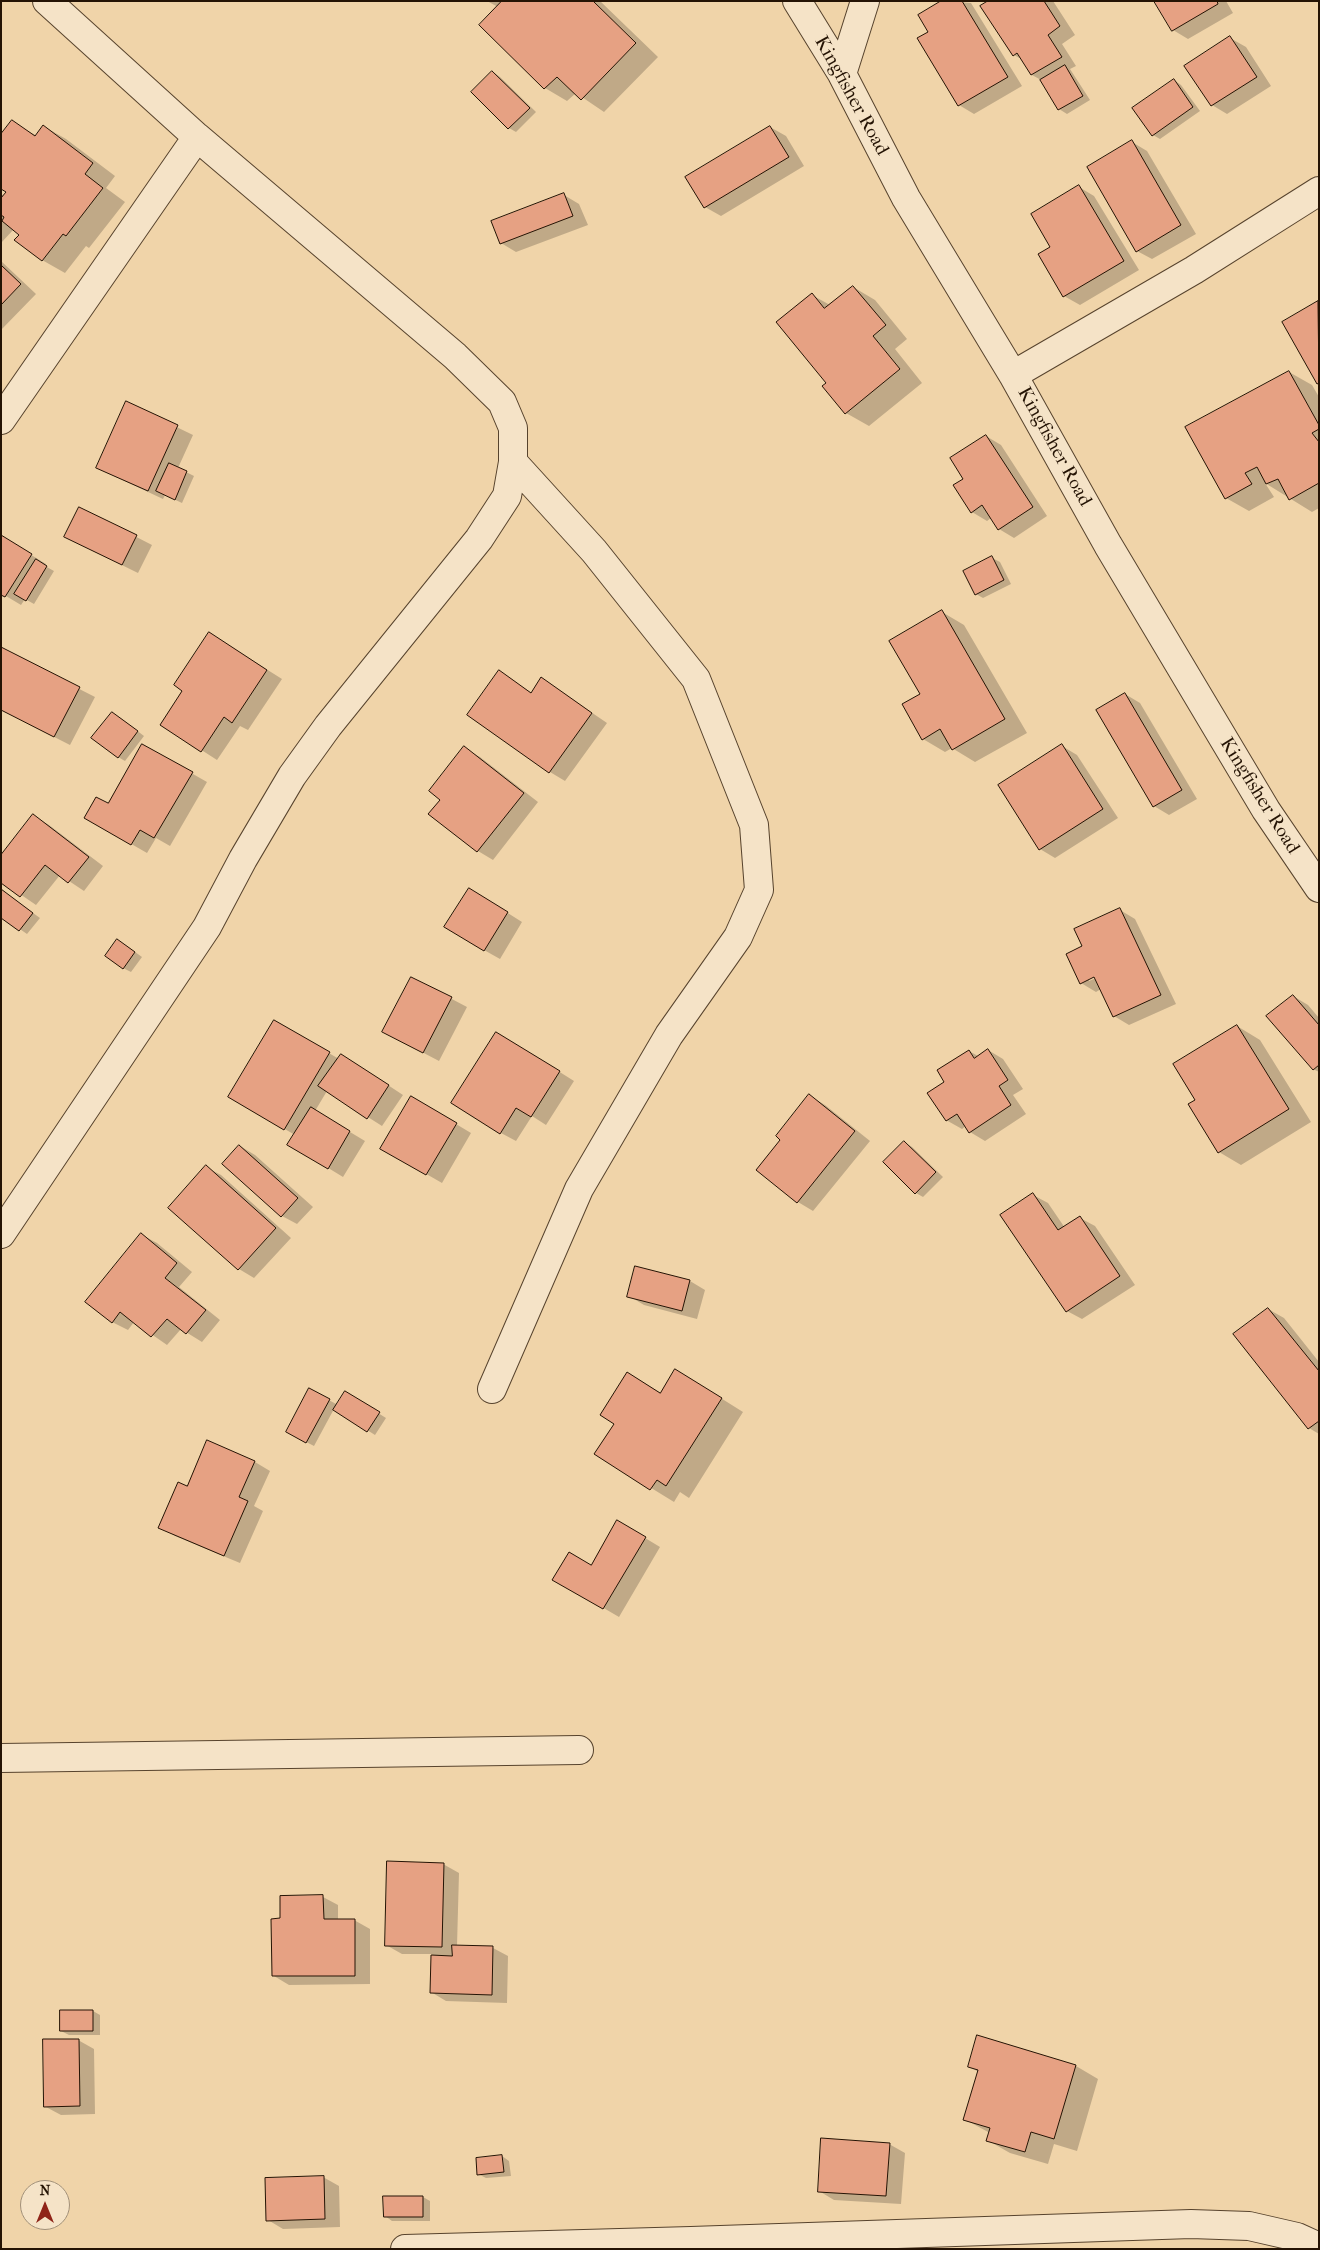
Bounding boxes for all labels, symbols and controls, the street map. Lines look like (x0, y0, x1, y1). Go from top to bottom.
street label: Kingfisher Road (809, 33, 893, 159)
street label: Kingfisher Road (1012, 384, 1096, 510)
street label: Kingfisher Road (1214, 734, 1304, 858)
north arrow (20, 2180, 70, 2230)
text: N (40, 2182, 50, 2199)

